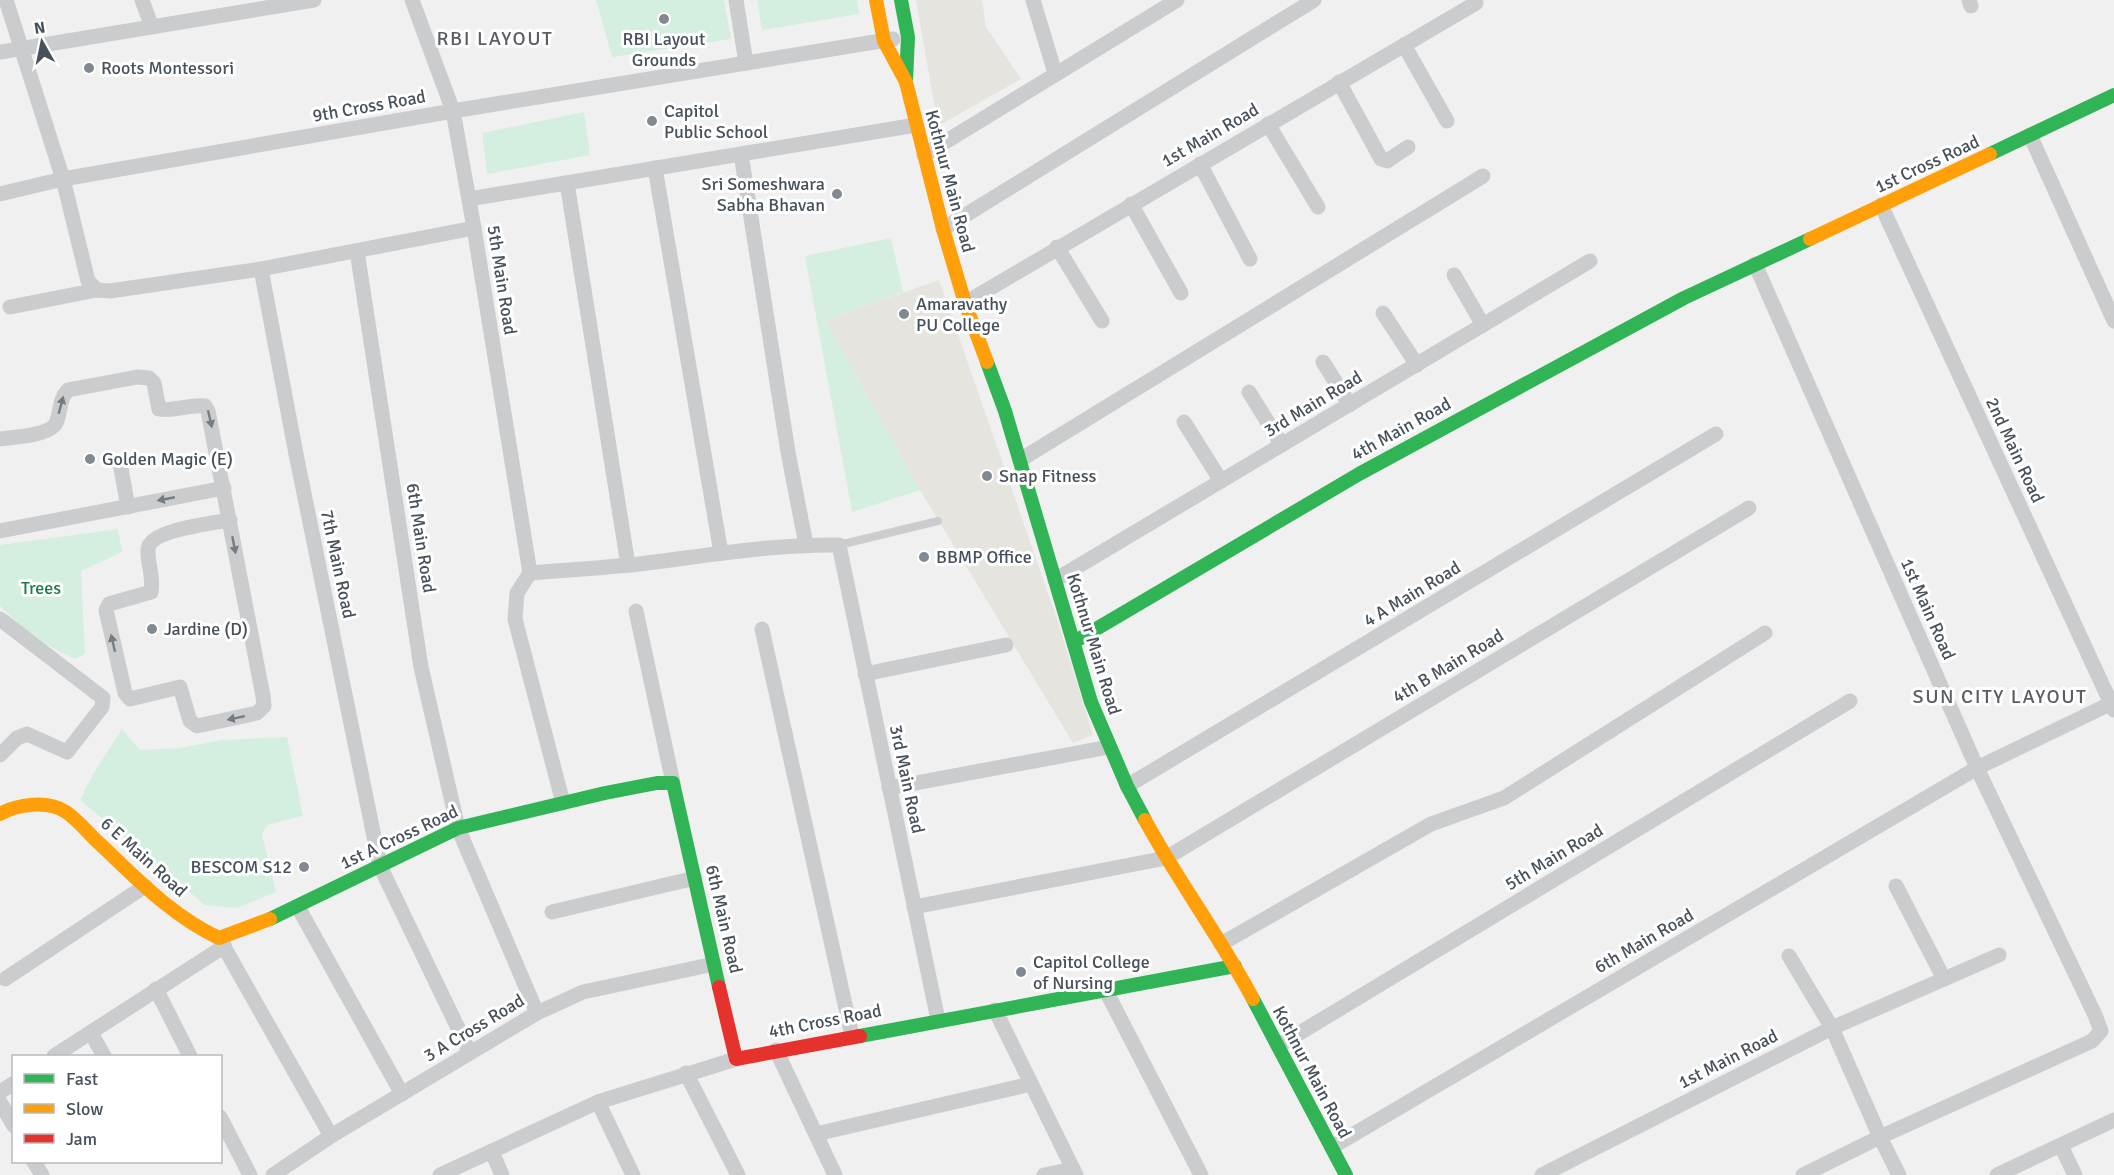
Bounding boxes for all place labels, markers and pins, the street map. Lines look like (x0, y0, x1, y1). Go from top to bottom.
marker: RBI Layout Grounds (657, 12, 671, 26)
place label: RBI Layout Grounds (623, 28, 705, 71)
place label: Roots Montessori (101, 57, 234, 79)
marker: Roots Montessori (82, 61, 96, 75)
place label: Capitol Public School (664, 100, 768, 143)
marker: Capitol Public School (645, 114, 659, 128)
place label: Sri Someshwara Sabha Bhavan (702, 173, 825, 216)
marker: Sri Someshwara Sabha Bhavan (830, 187, 844, 201)
place label: Amaravathy PU College (916, 293, 1008, 336)
marker: Amaravathy PU College (897, 307, 911, 321)
place label: Golden Magic (E) (102, 448, 233, 470)
marker: Golden Magic (E) (83, 452, 97, 466)
place label: Snap Fitness (999, 465, 1097, 487)
marker: Snap Fitness (980, 469, 994, 483)
place label: BBMP Office (936, 546, 1032, 568)
marker: BBMP Office (917, 550, 931, 564)
place label: Jardine (D) (164, 618, 248, 640)
marker: Jardine (D) (145, 622, 159, 636)
place label: BESCOM S12 (190, 856, 292, 878)
marker: BESCOM S12 (297, 860, 311, 874)
place label: Capitol College of Nursing (1033, 951, 1150, 994)
marker: Capitol College of Nursing (1014, 965, 1028, 979)

